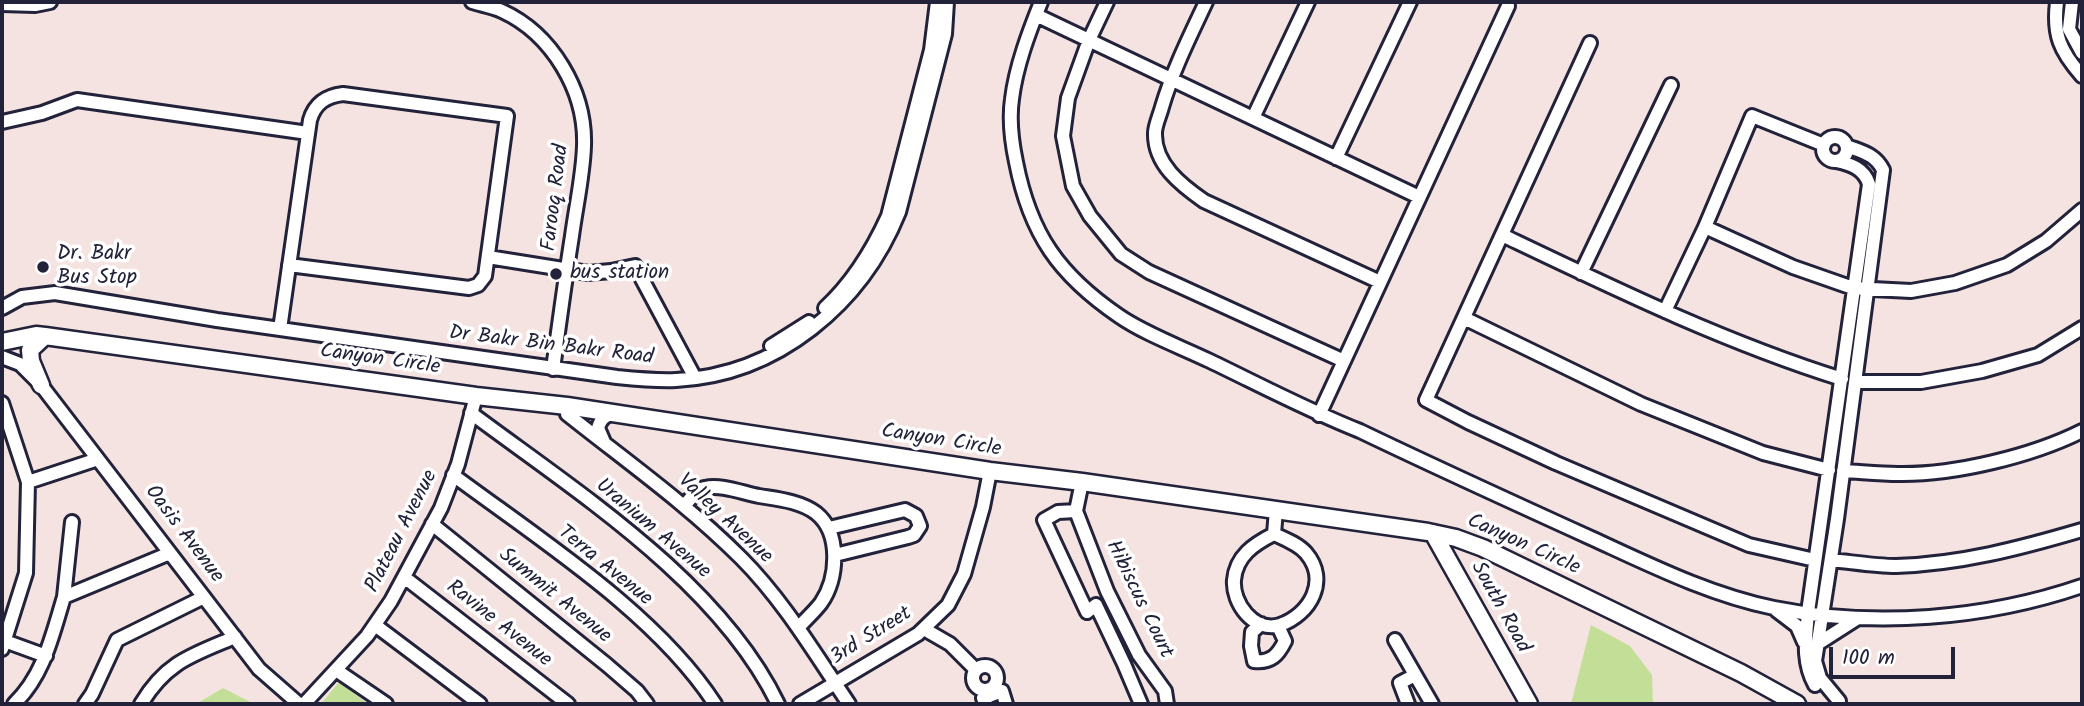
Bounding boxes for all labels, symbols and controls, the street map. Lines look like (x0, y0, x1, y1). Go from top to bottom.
street label: Farooq Road (538, 143, 576, 253)
place label: Dr. Bakr Bus Stop (57, 242, 137, 292)
marker: Dr. Bakr Bus Stop (35, 259, 51, 275)
place label: bus station (570, 261, 669, 287)
marker: bus station (548, 266, 564, 282)
street label: Dr Bakr Bin Bakr Road (447, 322, 655, 372)
street label: Canyon Circle (318, 340, 442, 382)
street label: Canyon Circle (879, 420, 1003, 464)
street label: Plateau Avenue (361, 467, 445, 597)
street label: Valley Avenue (671, 470, 777, 570)
street label: Uranium Avenue (589, 475, 715, 585)
street label: Oasis Avenue (138, 481, 228, 589)
street label: Canyon Circle (1463, 510, 1583, 582)
street label: Terra Avenue (552, 521, 656, 613)
street label: Hibiscus Court (1099, 537, 1177, 663)
street label: Summit Avenue (492, 544, 616, 650)
street label: South Road (1464, 558, 1534, 658)
street label: Ravine Avenue (440, 576, 556, 674)
street label: 3rd Street (827, 602, 917, 672)
scale bar (1832, 632, 1958, 676)
text: 100 m (1842, 642, 1895, 675)

